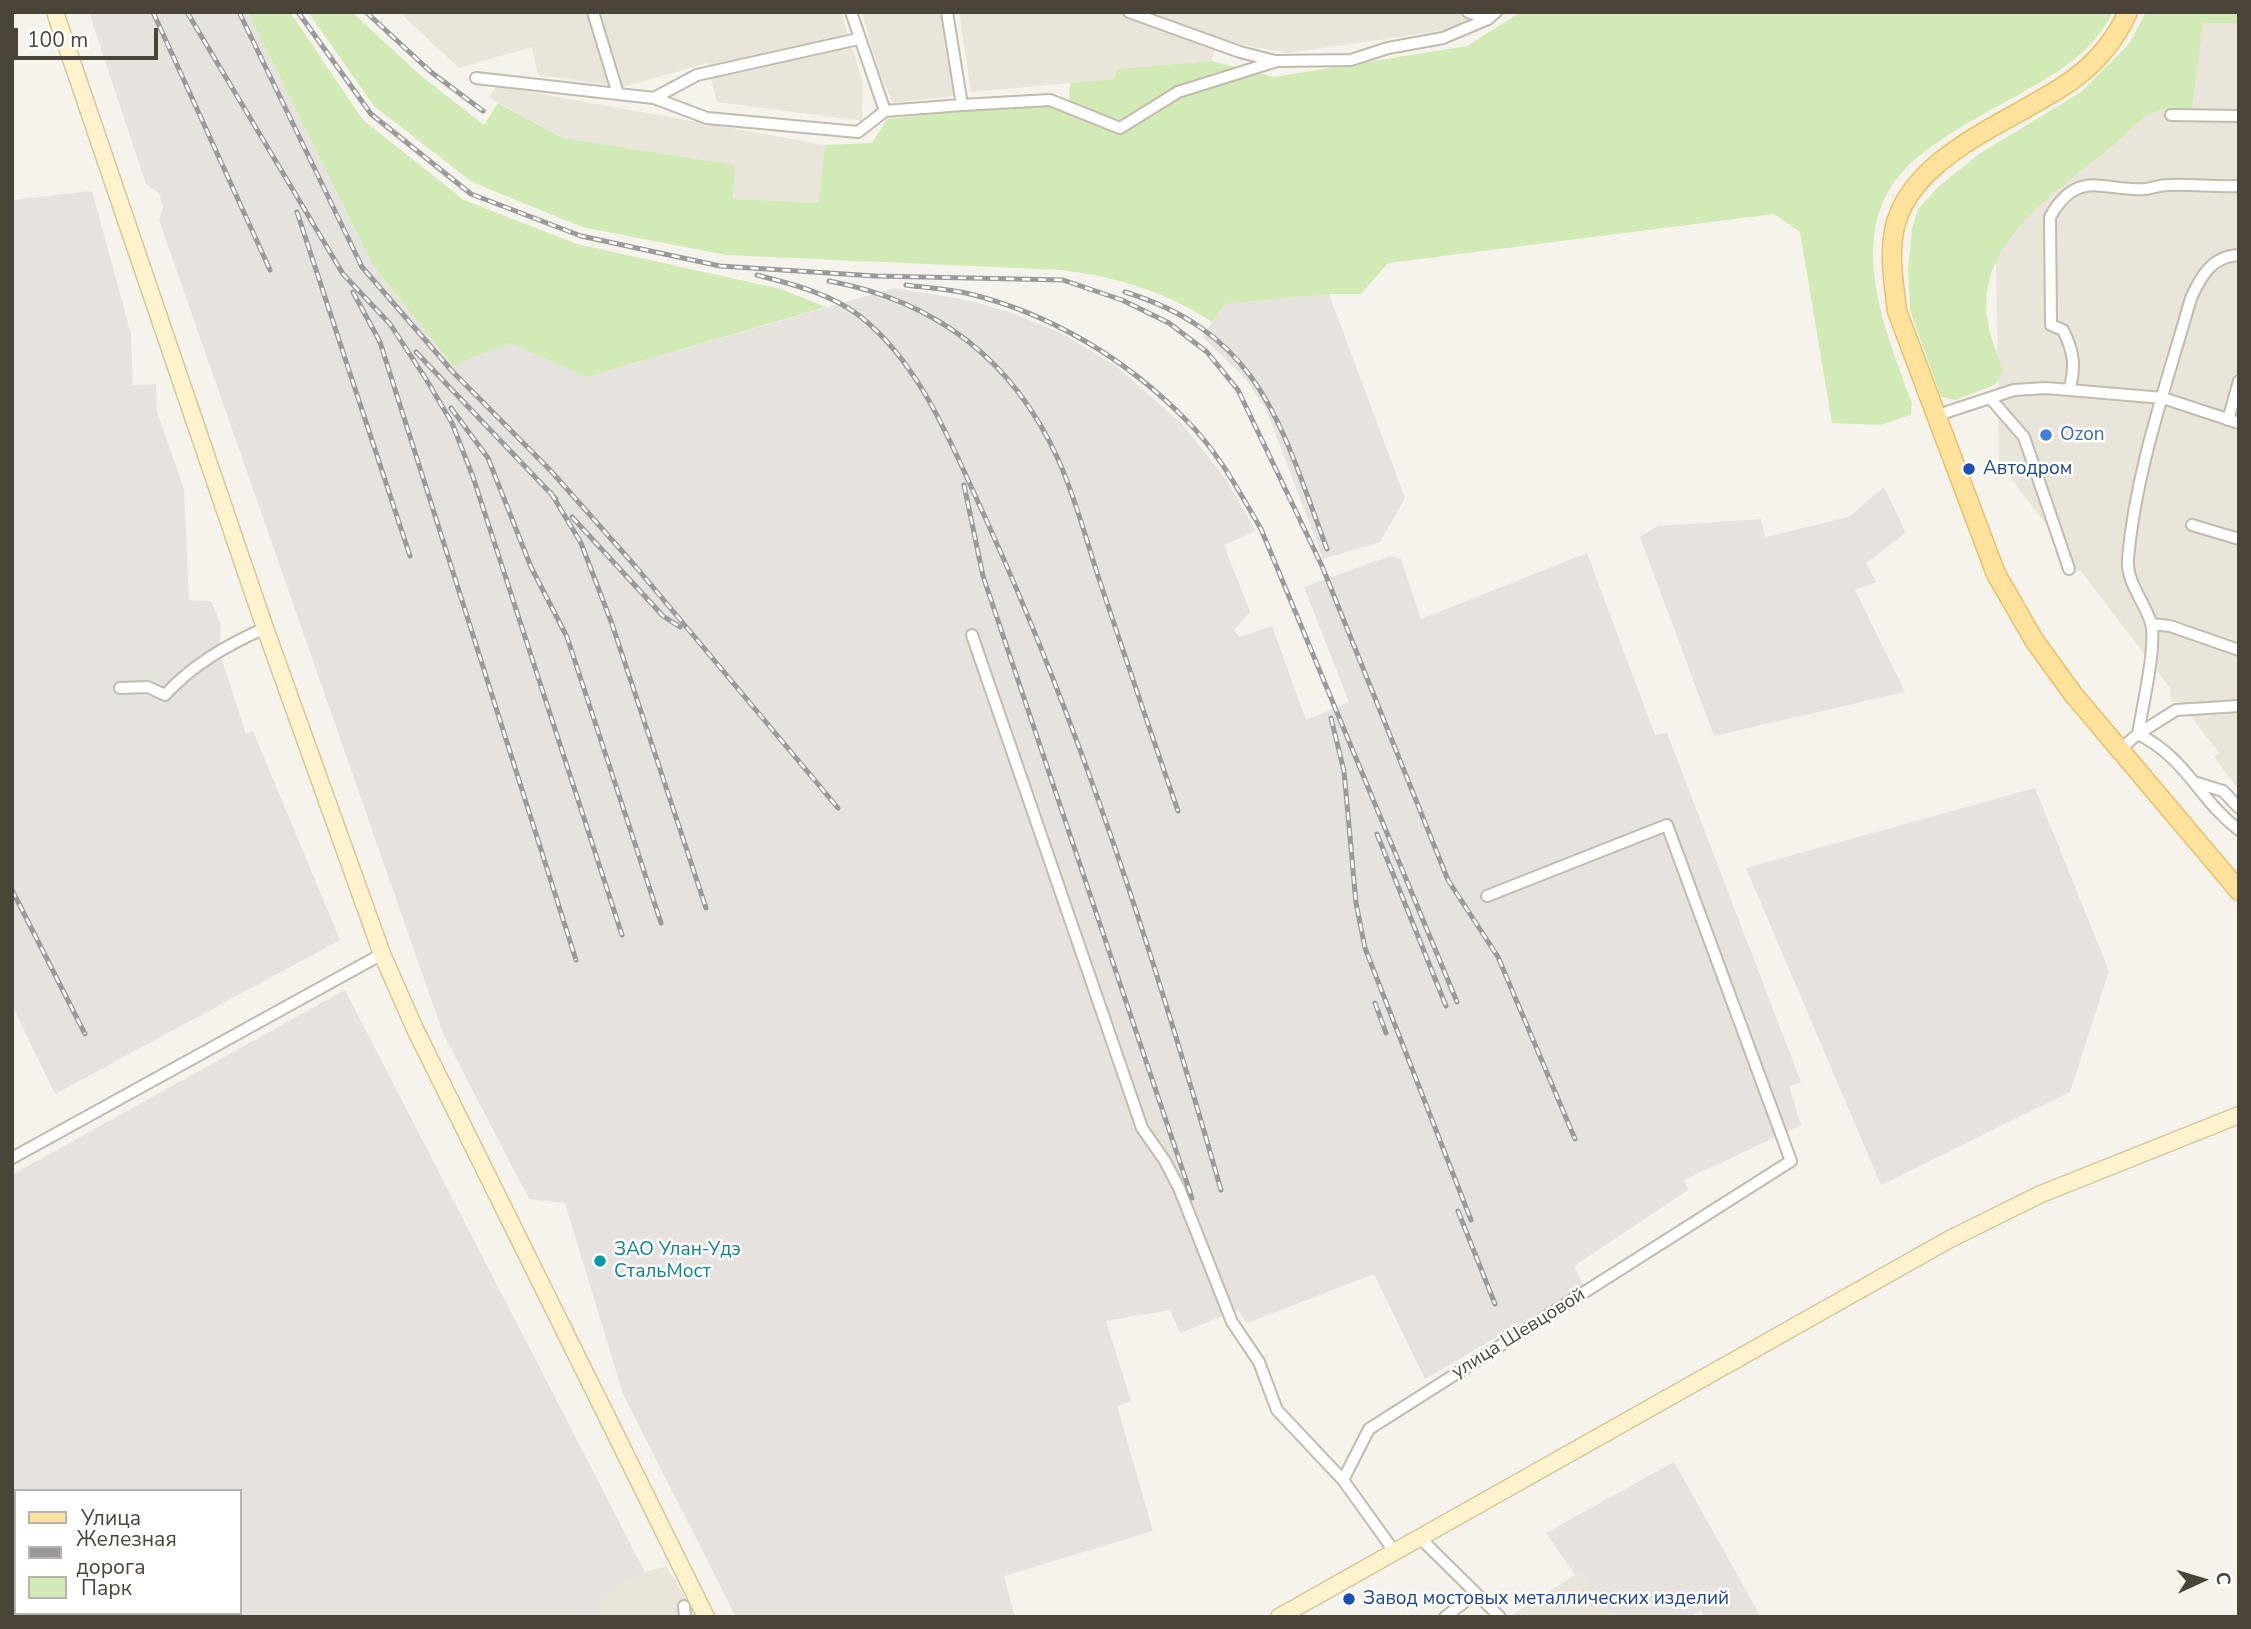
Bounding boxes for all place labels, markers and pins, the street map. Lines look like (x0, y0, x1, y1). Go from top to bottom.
place label: Ozon (2060, 424, 2105, 446)
marker: Ozon (2038, 427, 2054, 443)
place label: Автодром (1983, 458, 2072, 480)
marker: Автодром (1961, 461, 1977, 477)
place label: ЗАО Улан-Удэ СтальМост (614, 1239, 741, 1283)
marker: ЗАО Улан-Удэ СтальМост (592, 1253, 608, 1269)
place label: Завод мостовых металлических изделий (1363, 1588, 1729, 1610)
marker: Завод мостовых металлических изделий (1341, 1591, 1357, 1607)

